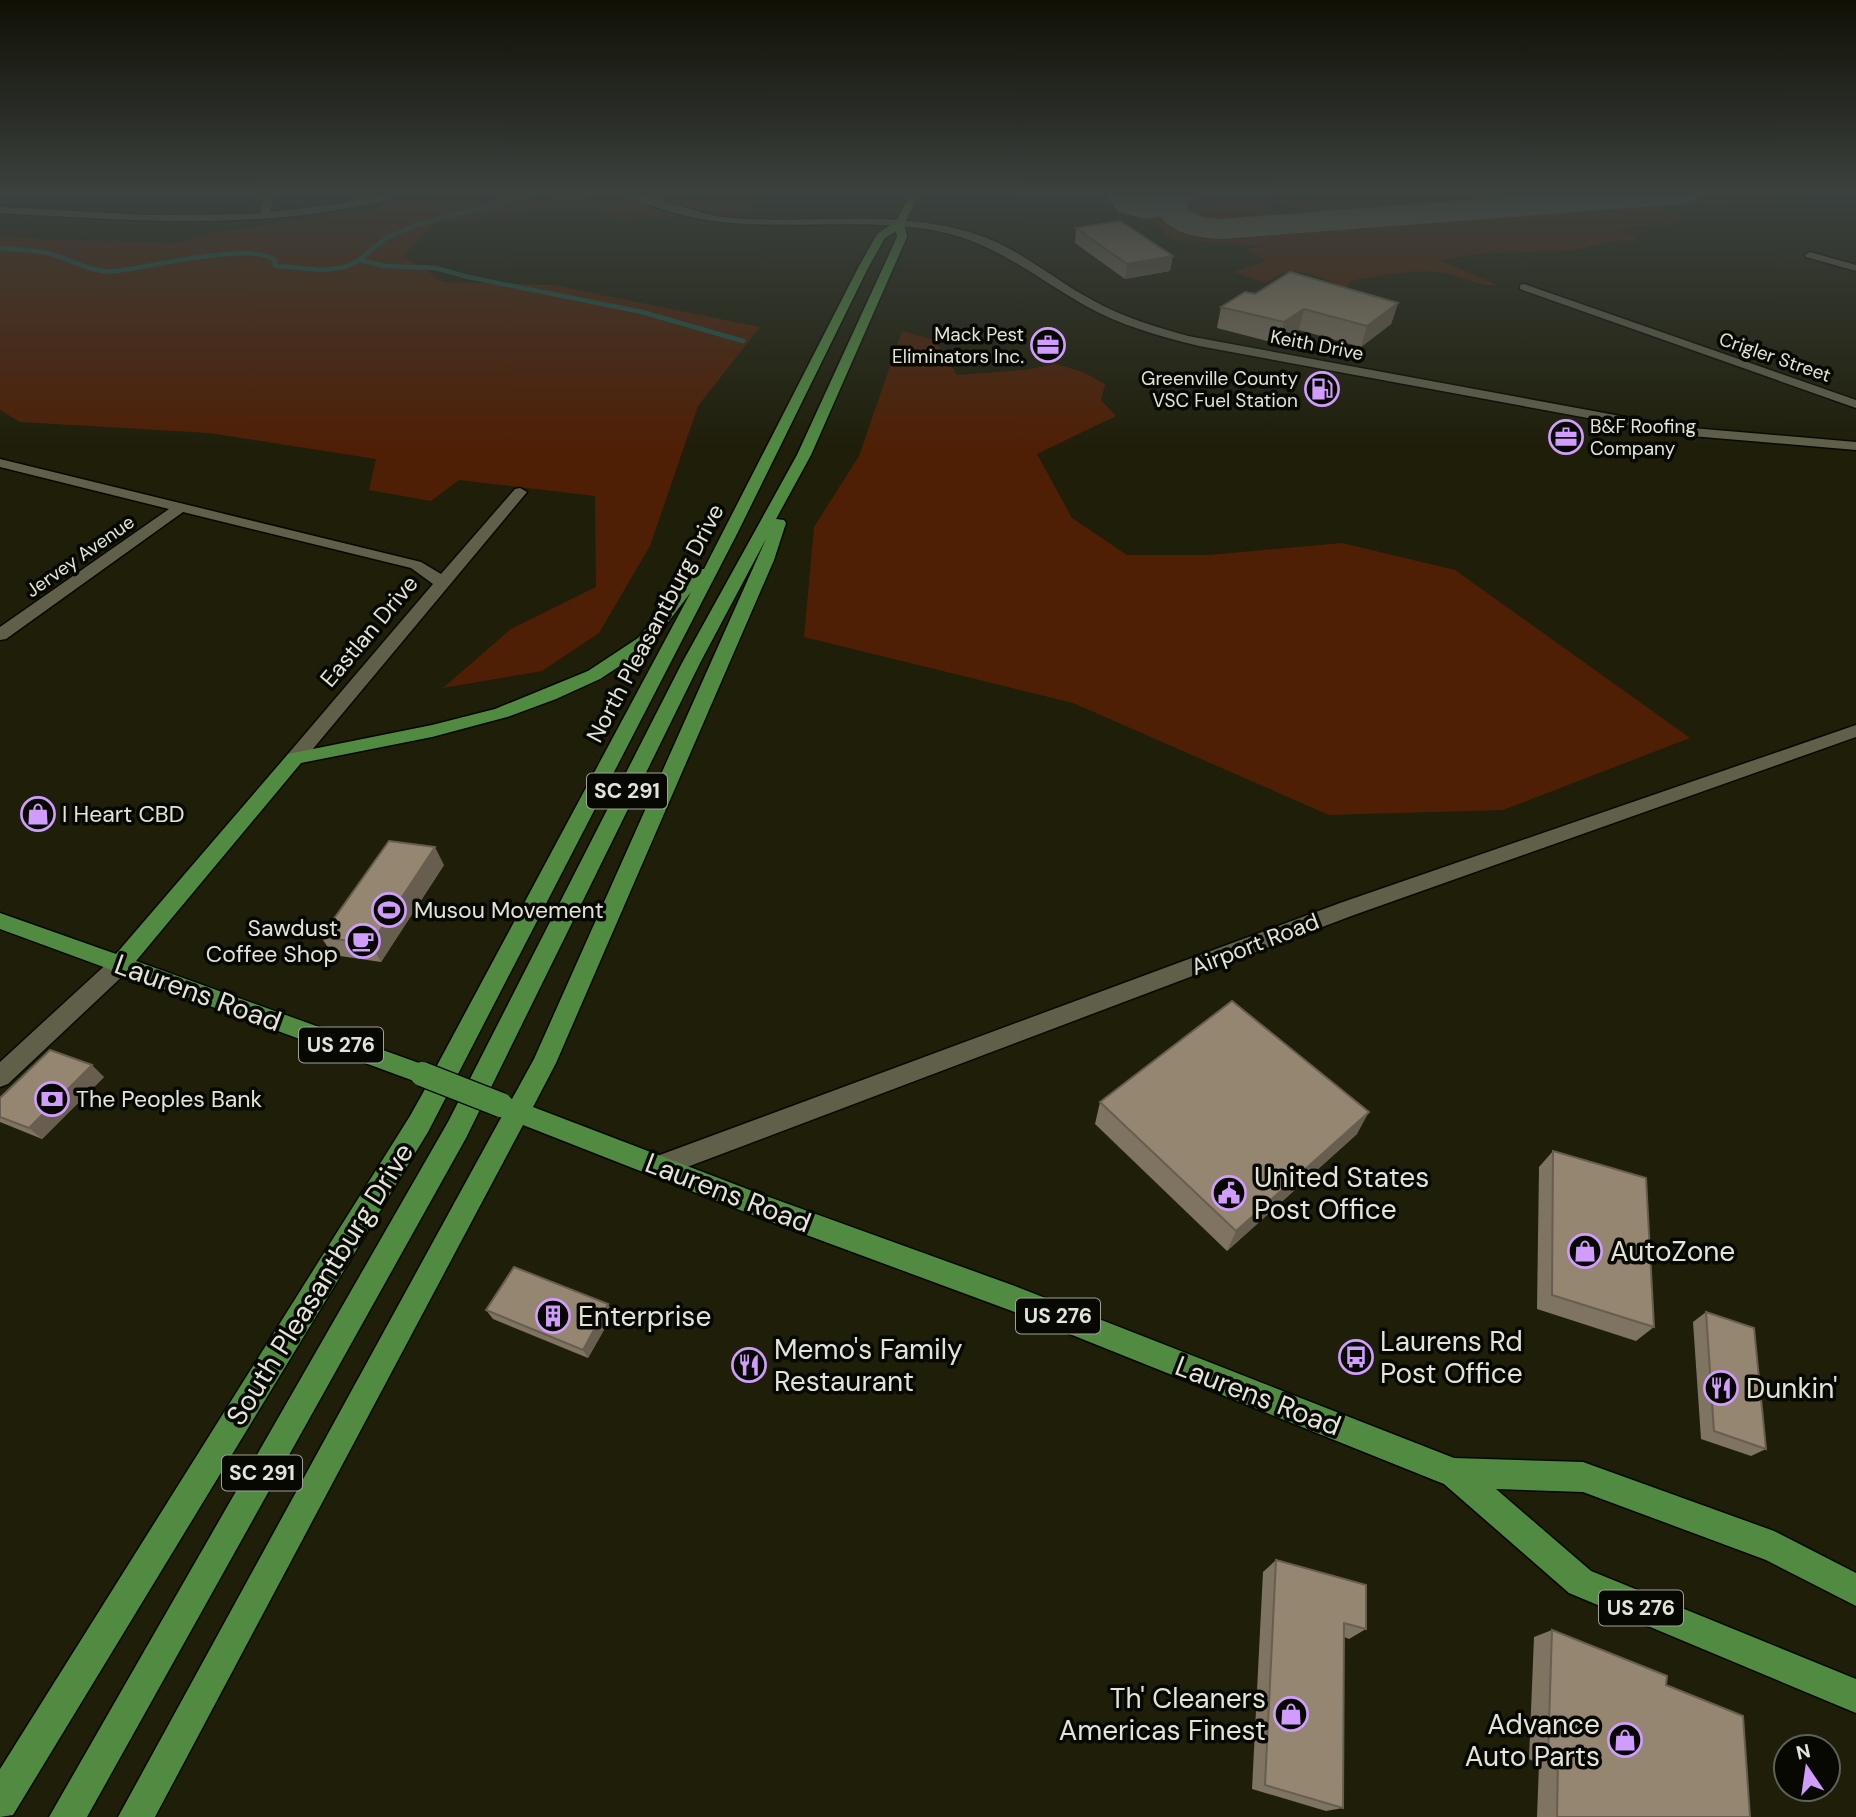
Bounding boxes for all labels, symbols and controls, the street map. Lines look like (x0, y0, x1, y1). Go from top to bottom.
place label: Mack Pest Eliminators Inc. (892, 322, 1024, 369)
street label: Keith Drive (1268, 324, 1366, 366)
office icon: Mack Pest Eliminators Inc. (1029, 326, 1067, 364)
street label: Crigler Street (1716, 326, 1834, 388)
place label: Greenville County VSC Fuel Station (1141, 366, 1298, 413)
fuel station icon: Greenville County VSC Fuel Station (1303, 370, 1341, 408)
place label: B&F Roofing Company (1590, 414, 1696, 461)
office icon: B&F Roofing Company (1547, 418, 1585, 456)
street label: North Pleasantburg Drive (579, 499, 731, 747)
street label: Jervey Avenue (21, 509, 139, 603)
street label: Eastlan Drive (313, 569, 425, 693)
road number: SC 291 (587, 774, 667, 808)
shop icon: I Heart CBD (19, 795, 57, 833)
place label: I Heart CBD (62, 799, 185, 829)
sports icon: Musou Movement (370, 891, 408, 929)
place label: Musou Movement (414, 895, 604, 925)
street label: Airport Road (1187, 906, 1323, 982)
place label: Sawdust Coffee Shop (206, 913, 338, 969)
cafe icon: Sawdust Coffee Shop (344, 922, 382, 960)
street label: Laurens Road (110, 946, 286, 1040)
road number: US 276 (299, 1028, 383, 1062)
bank icon: The Peoples Bank (33, 1080, 71, 1118)
place label: The Peoples Bank (76, 1084, 263, 1114)
street label: South Pleasantburg Drive (218, 1136, 422, 1432)
street label: Laurens Road (640, 1144, 816, 1242)
place label: United States Post Office (1254, 1159, 1429, 1228)
public building icon: United States Post Office (1210, 1174, 1248, 1212)
shop icon: AutoZone (1566, 1232, 1604, 1270)
place label: AutoZone (1610, 1233, 1735, 1270)
building icon: Enterprise (534, 1297, 572, 1335)
place label: Enterprise (578, 1298, 711, 1335)
road number: US 276 (1016, 1298, 1100, 1334)
place label: Laurens Rd Post Office (1380, 1323, 1523, 1392)
place label: Memo's Family Restaurant (774, 1331, 963, 1400)
bus stop icon: Laurens Rd Post Office (1337, 1338, 1375, 1376)
restaurant icon: Memo's Family Restaurant (730, 1346, 768, 1384)
street label: Laurens Road (1170, 1347, 1346, 1445)
restaurant icon: Dunkin' (1702, 1369, 1740, 1407)
place label: Dunkin' (1746, 1370, 1837, 1407)
road number: SC 291 (222, 1456, 302, 1490)
road number: US 276 (1599, 1590, 1683, 1626)
place label: Th' Cleaners Americas Finest (1059, 1680, 1266, 1749)
shop icon: Th' Cleaners Americas Finest (1272, 1695, 1310, 1733)
place label: Advance Auto Parts (1465, 1706, 1600, 1775)
shop icon: Advance Auto Parts (1606, 1721, 1644, 1759)
north arrow (1772, 1733, 1842, 1803)
text: N (1794, 1738, 1813, 1766)

